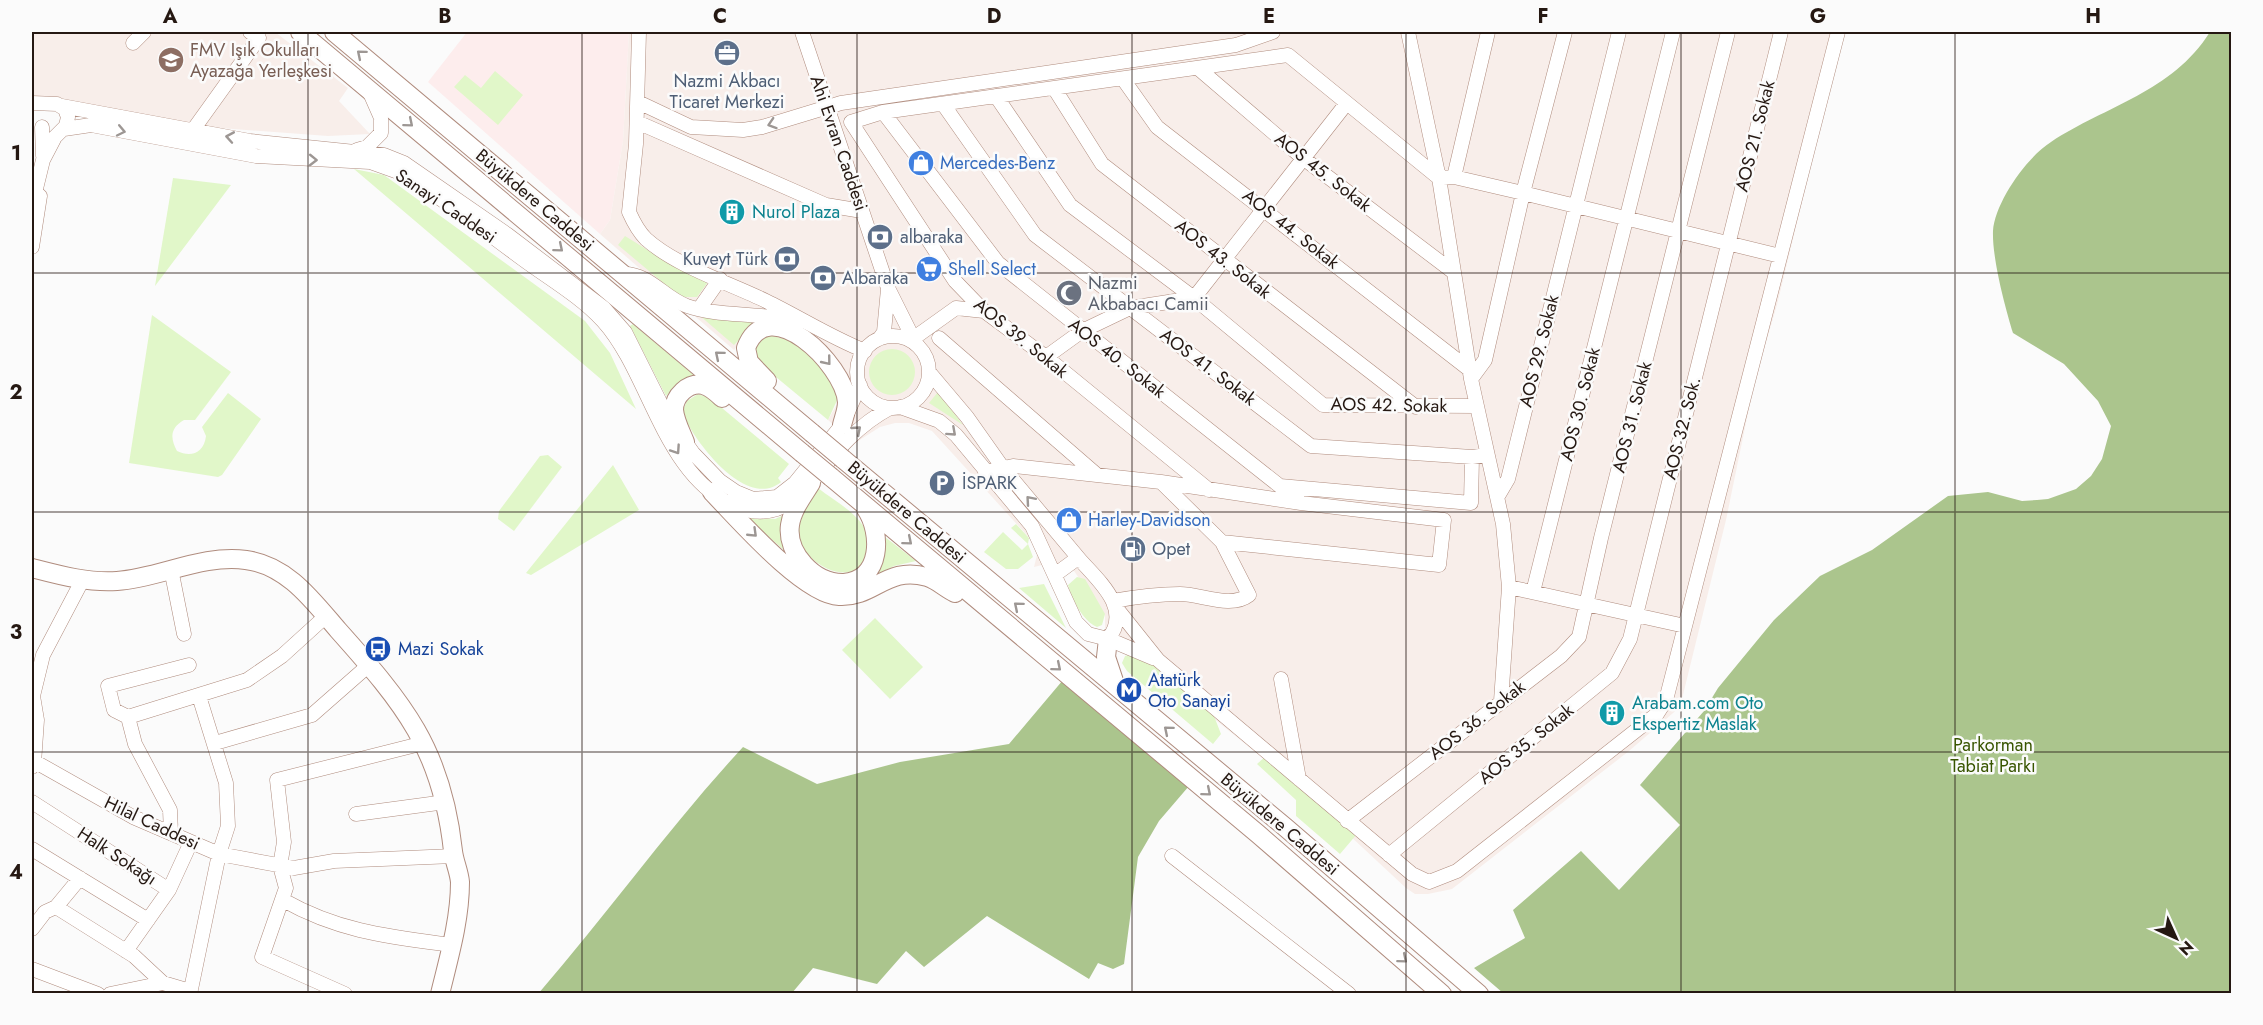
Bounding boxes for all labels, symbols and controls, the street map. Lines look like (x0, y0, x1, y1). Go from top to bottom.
text: A (162, 2, 178, 31)
text: B (438, 2, 452, 31)
text: C (713, 2, 727, 31)
text: D (987, 2, 1001, 31)
text: E (1263, 2, 1275, 31)
text: F (1537, 2, 1549, 31)
text: G (1810, 2, 1826, 31)
text: H (2085, 2, 2101, 31)
place label: FMV Işık Okulları Ayazağa Yerleşkesi (190, 37, 332, 84)
office icon: Nazmi Akbacı Ticaret Merkezi (712, 38, 742, 68)
school or university icon: FMV Işık Okulları Ayazağa Yerleşkesi (156, 45, 186, 75)
one-way arrow (357, 50, 368, 61)
place label: Nazmi Akbacı Ticaret Merkezi (670, 68, 784, 115)
street label: Ahi Evran Caddesi (804, 72, 874, 214)
street label: AOS 21. Sokak (1729, 77, 1781, 195)
one-way arrow (402, 116, 413, 127)
one-way arrow (767, 117, 778, 129)
one-way arrow (116, 124, 126, 137)
street label: AOS 45. Sokak (1269, 126, 1377, 218)
one-way arrow (225, 131, 235, 144)
text: 1 (11, 139, 21, 168)
street label: Büyükdere Caddesi (470, 143, 600, 257)
shop icon: Mercedes-Benz (906, 148, 936, 178)
place label: Mercedes-Benz (940, 150, 1056, 176)
one-way arrow (309, 154, 318, 166)
street label: Sanayi Caddesi (390, 162, 502, 250)
street label: AOS 44. Sokak (1237, 183, 1345, 275)
building icon: Nurol Plaza (717, 197, 747, 227)
place label: Nurol Plaza (752, 199, 840, 225)
street label: AOS 43. Sokak (1169, 213, 1277, 305)
bank icon: albaraka (865, 222, 895, 252)
place label: albaraka (900, 224, 963, 250)
one-way arrow (552, 241, 563, 252)
bank icon: Kuveyt Türk (772, 244, 802, 274)
place label: Kuveyt Türk (683, 246, 768, 272)
supermarket icon: Shell Select (914, 254, 944, 284)
place label: Shell Select (948, 256, 1036, 282)
bank icon: Albaraka (808, 263, 838, 293)
place label: Albaraka (842, 265, 908, 291)
place label: Nazmi Akbabacı Camii (1088, 270, 1209, 317)
mosque icon: Nazmi Akbabacı Camii (1054, 278, 1084, 308)
street label: AOS 39. Sokak (968, 292, 1074, 384)
street label: AOS 29. Sokak (1512, 292, 1566, 410)
street label: AOS 40. Sokak (1063, 312, 1171, 404)
street label: AOS 41. Sokak (1154, 322, 1262, 412)
street label: AOS 30. Sokak (1553, 344, 1607, 464)
one-way arrow (715, 351, 726, 362)
one-way arrow (819, 354, 830, 365)
street label: AOS 31. Sokak (1606, 359, 1658, 475)
street label: AOS 32. Sok. (1657, 374, 1707, 482)
text: 2 (9, 378, 23, 407)
street label: AOS 42. Sokak (1331, 391, 1448, 419)
one-way arrow (945, 425, 956, 436)
one-way arrow (850, 426, 861, 437)
one-way arrow (668, 444, 679, 455)
street label: Büyükdere Caddesi (842, 455, 972, 569)
parking icon: İSPARK (927, 468, 957, 498)
place label: İSPARK (962, 470, 1018, 496)
one-way arrow (1026, 496, 1037, 507)
shop icon: Harley-Davidson (1054, 505, 1084, 535)
place label: Harley-Davidson (1088, 507, 1211, 533)
one-way arrow (746, 526, 757, 537)
one-way arrow (901, 534, 912, 545)
fuel station icon: Opet (1118, 534, 1148, 564)
place label: Opet (1152, 536, 1191, 562)
one-way arrow (1014, 602, 1025, 613)
text: 3 (10, 618, 22, 647)
bus stop icon: Mazi Sokak (363, 634, 393, 664)
place label: Mazi Sokak (398, 636, 484, 662)
one-way arrow (1050, 659, 1061, 670)
place label: Atatürk Oto Sanayi (1148, 667, 1231, 714)
street label: AOS 36. Sokak (1423, 674, 1531, 766)
metro station icon: Atatürk Oto Sanayi (1114, 675, 1144, 705)
place label: Arabam.com Oto Ekspertiz Maslak (1632, 690, 1763, 737)
street label: AOS 35. Sokak (1473, 697, 1579, 791)
building icon: Arabam.com Oto Ekspertiz Maslak (1597, 698, 1627, 728)
one-way arrow (1164, 726, 1175, 737)
park label: Parkorman Tabiat Parkı (1950, 732, 2036, 779)
street label: Büyükdere Caddesi (1215, 767, 1345, 881)
one-way arrow (1200, 784, 1211, 795)
street label: Hilal Caddesi (100, 790, 204, 856)
street label: Halk Sokağı (72, 821, 162, 891)
text: 4 (9, 858, 23, 887)
north arrow (2146, 908, 2206, 968)
text: N (2174, 936, 2199, 961)
one-way arrow (1396, 952, 1407, 963)

